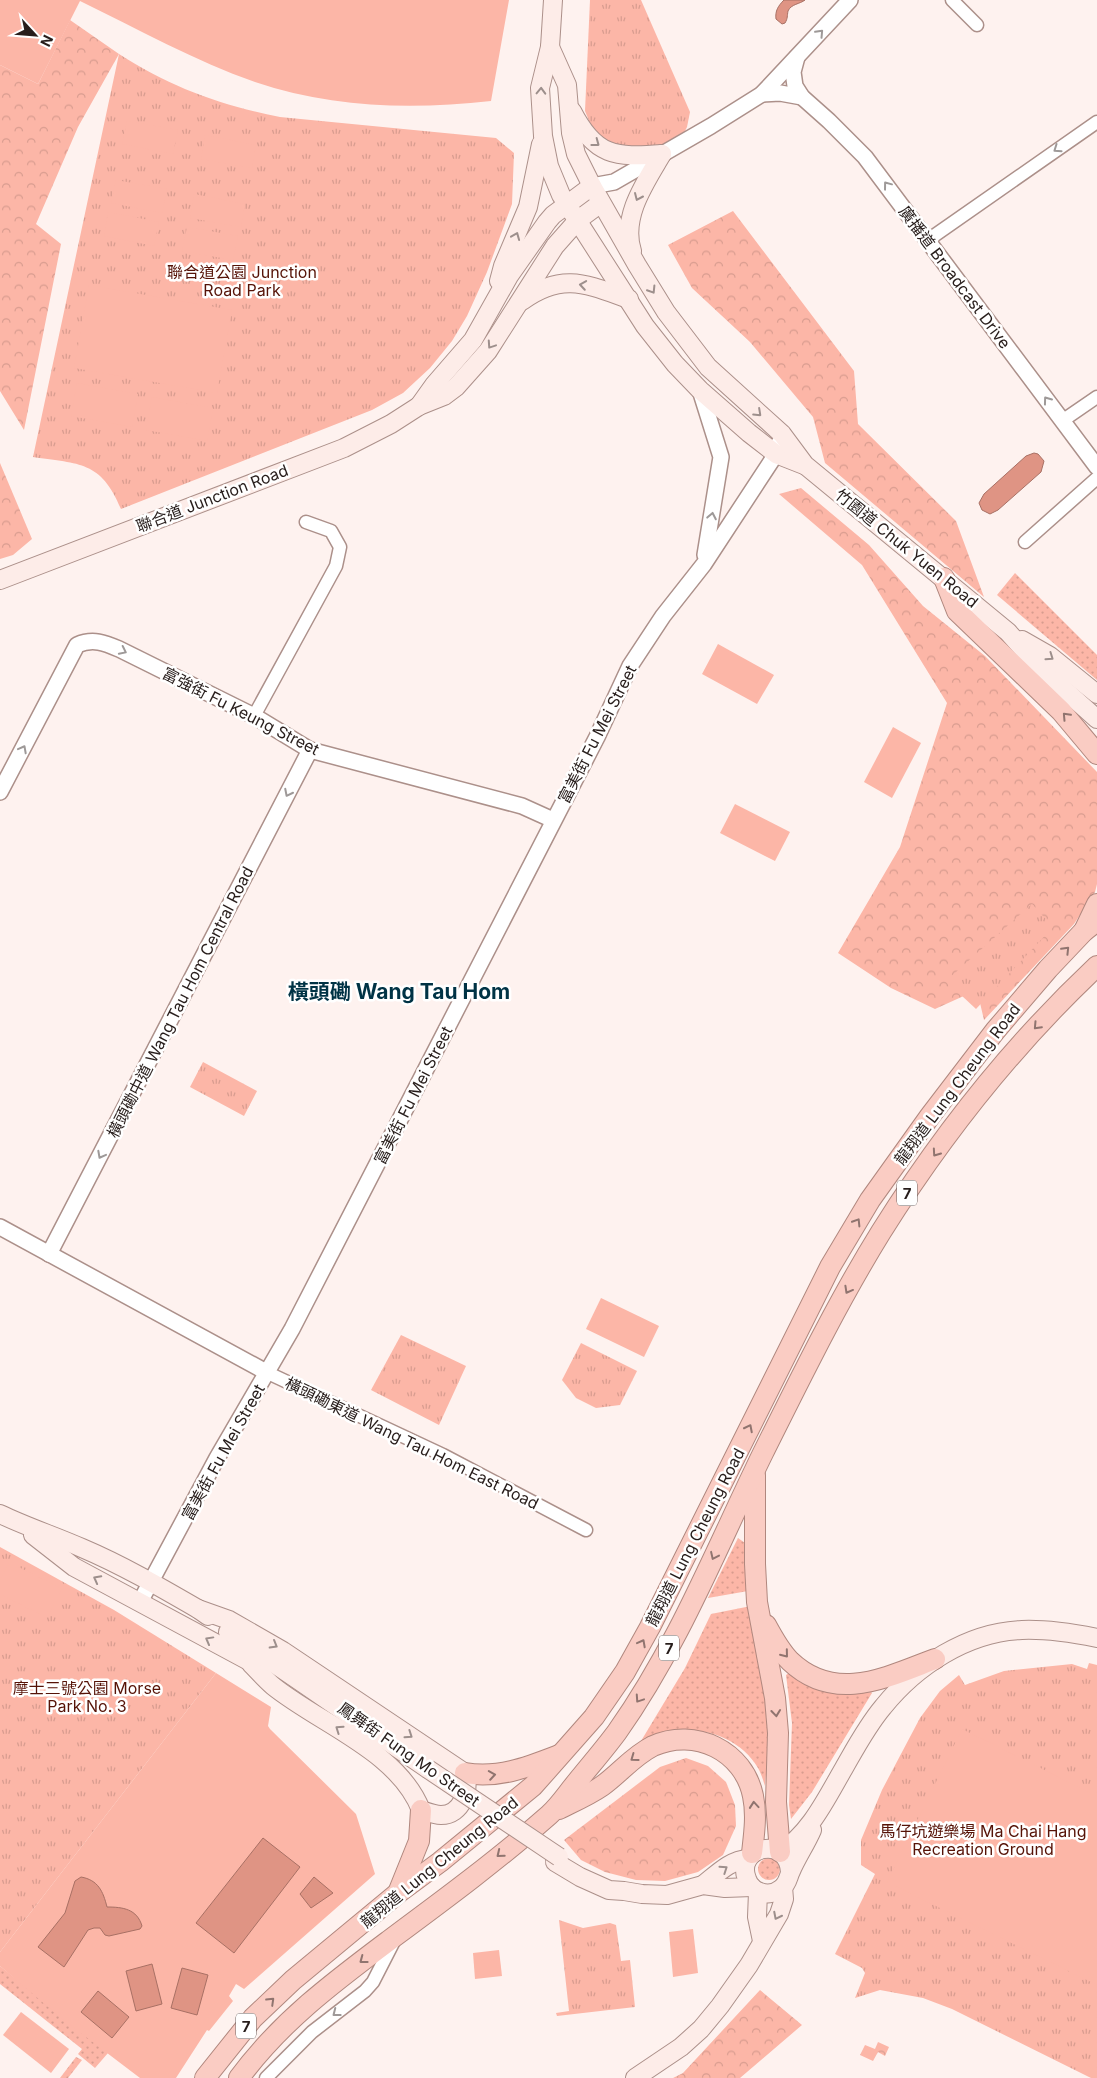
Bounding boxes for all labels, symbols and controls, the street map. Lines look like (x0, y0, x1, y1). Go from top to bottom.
north arrow (10, 10, 60, 60)
one-way arrow (814, 29, 823, 38)
text: N (37, 32, 57, 49)
one-way arrow (536, 87, 546, 95)
one-way arrow (591, 138, 600, 147)
one-way arrow (1053, 143, 1063, 152)
one-way arrow (884, 181, 893, 191)
one-way arrow (634, 192, 645, 201)
street label: 廣播道 Broadcast Drive (895, 202, 1015, 352)
one-way arrow (510, 232, 520, 241)
park label: 聯合道公園 Junction Road Park (167, 262, 317, 300)
one-way arrow (578, 280, 587, 290)
one-way arrow (646, 285, 656, 294)
one-way arrow (488, 340, 498, 349)
one-way arrow (1044, 397, 1052, 406)
one-way arrow (752, 407, 761, 416)
street label: 聯合道 Junction Road (133, 460, 291, 536)
street label: 竹園道 Chuk Yuen Road (832, 484, 982, 612)
one-way arrow (707, 512, 717, 521)
one-way arrow (118, 645, 127, 655)
one-way arrow (1044, 651, 1054, 660)
street label: 富美街 Fu Mei Street (553, 661, 641, 807)
street label: 富強街 Fu Keung Street (159, 663, 323, 759)
one-way arrow (1063, 713, 1072, 722)
one-way arrow (17, 745, 27, 754)
one-way arrow (284, 788, 294, 797)
street label: 橫頭磡中道 Wang Tau Hom Central Road (103, 863, 257, 1141)
one-way arrow (1060, 947, 1069, 956)
district label: 橫頭磡 Wang Tau Hom (288, 979, 510, 1004)
street label: 龍翔道 Lung Cheung Road (890, 999, 1024, 1169)
one-way arrow (1034, 1020, 1043, 1029)
street label: 富美街 Fu Mei Street (369, 1022, 457, 1168)
one-way arrow (933, 1147, 942, 1157)
one-way arrow (97, 1150, 107, 1159)
road number: 7 (897, 1180, 917, 1206)
one-way arrow (851, 1219, 860, 1228)
one-way arrow (844, 1284, 854, 1293)
street label: 橫頭磡東道 Wang Tau Hom East Road (282, 1373, 542, 1513)
street label: 富美街 Fu Mei Street (177, 1380, 269, 1524)
one-way arrow (743, 1424, 753, 1433)
street label: 龍翔道 Lung Cheung Road (641, 1445, 749, 1629)
one-way arrow (710, 1551, 721, 1560)
one-way arrow (94, 1575, 103, 1585)
one-way arrow (205, 1636, 214, 1646)
road number: 7 (659, 1636, 679, 1660)
one-way arrow (268, 1639, 277, 1649)
one-way arrow (635, 1639, 645, 1648)
one-way arrow (779, 1648, 787, 1657)
park label: 摩士三號公園 Morse Park No. 3 (13, 1678, 161, 1716)
one-way arrow (636, 1694, 645, 1703)
street label: 鳳舞街 Fung Mo Street (334, 1698, 484, 1810)
one-way arrow (770, 1709, 781, 1717)
one-way arrow (335, 1726, 345, 1735)
one-way arrow (403, 1729, 412, 1739)
one-way arrow (630, 1752, 640, 1761)
one-way arrow (487, 1770, 496, 1780)
street label: 龍翔道 Lung Cheung Road (356, 1792, 522, 1932)
one-way arrow (749, 1800, 760, 1808)
park label: 馬仔坑遊樂場 Ma Chai Hang Recreation Ground (879, 1821, 1087, 1859)
one-way arrow (497, 1849, 506, 1857)
one-way arrow (718, 1866, 728, 1875)
one-way arrow (773, 1911, 784, 1920)
one-way arrow (359, 1954, 369, 1963)
one-way arrow (265, 1998, 274, 2007)
one-way arrow (333, 2008, 342, 2016)
road number: 7 (236, 2014, 256, 2038)

